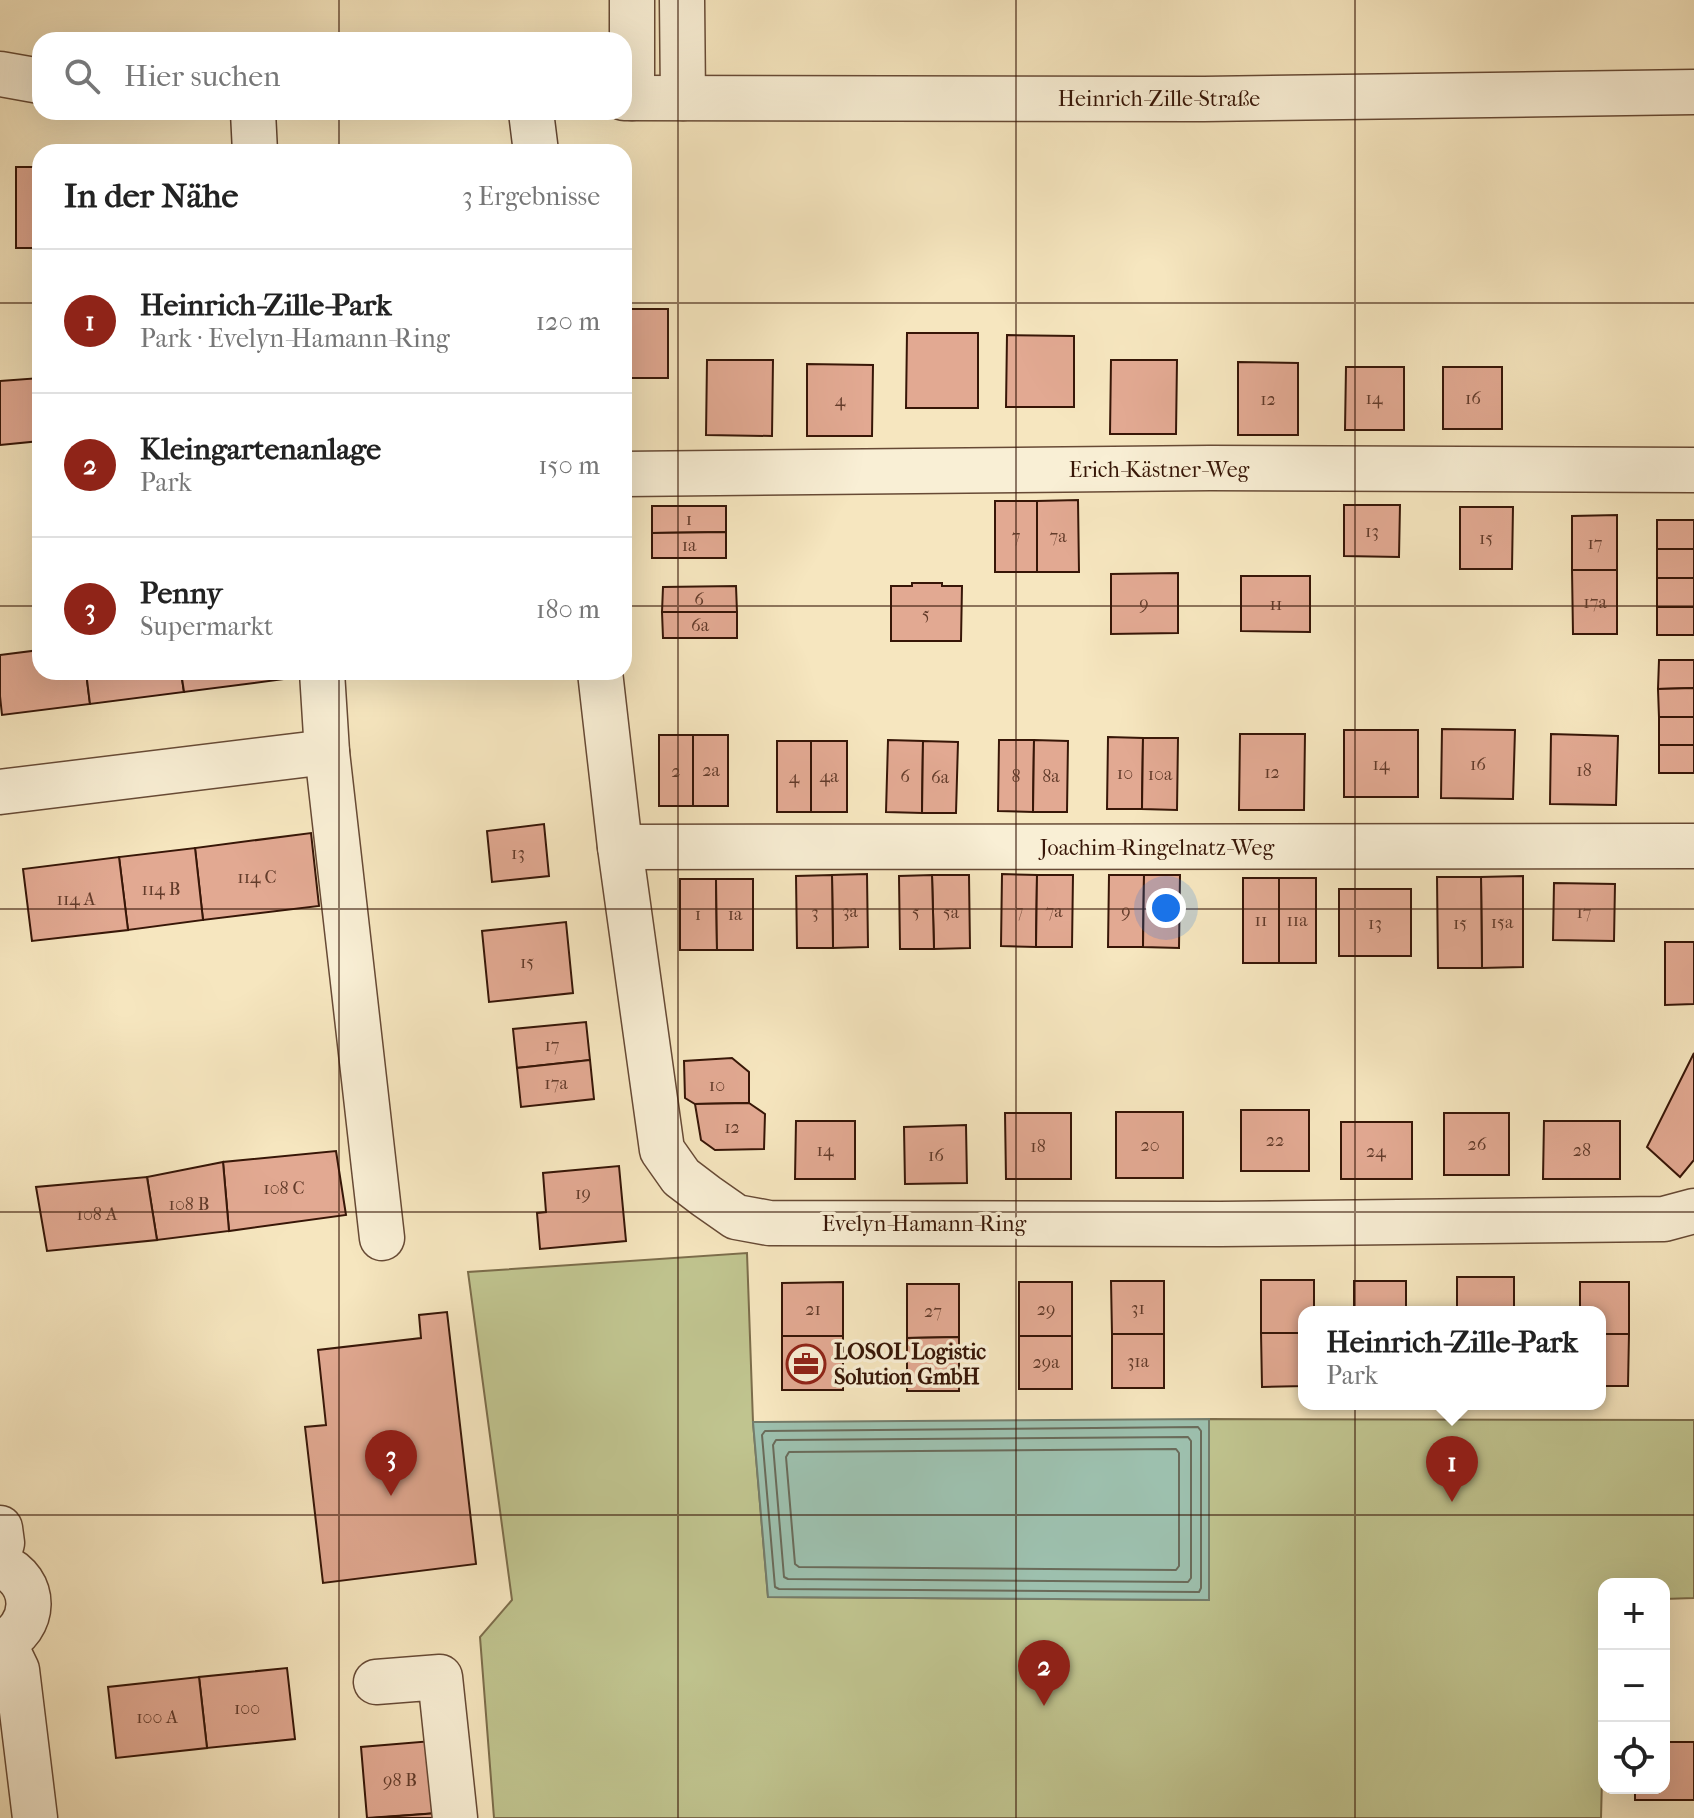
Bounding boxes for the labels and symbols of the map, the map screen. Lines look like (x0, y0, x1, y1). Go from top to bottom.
street label: Heinrich-Zille-Straße (1058, 86, 1260, 112)
house number: 14 (1365, 388, 1383, 409)
house number: 16 (1465, 388, 1481, 409)
house number: 12 (1260, 389, 1276, 410)
house number: 4 (835, 390, 846, 411)
street label: Erich-Kästner-Weg (1069, 457, 1250, 483)
house number: 1 (686, 509, 692, 530)
house number: 13 (1365, 521, 1379, 542)
house number: 7 (1012, 526, 1021, 547)
house number: 7a (1049, 526, 1067, 547)
house number: 15 (1479, 528, 1493, 549)
house number: 17 (1587, 533, 1603, 554)
house number: 1a (682, 535, 697, 556)
house number: 6 (694, 589, 704, 610)
house number: 17a (1583, 592, 1607, 613)
house number: 9 (1139, 593, 1149, 614)
house number: 11 (1270, 594, 1282, 615)
house number: 5 (922, 604, 930, 625)
house number: 6a (691, 615, 710, 636)
house number: 14 (1372, 754, 1390, 775)
house number: 16 (1470, 754, 1486, 775)
house number: 2a (702, 760, 720, 781)
house number: 18 (1576, 760, 1592, 781)
house number: 2 (671, 761, 681, 782)
house number: 12 (1264, 762, 1280, 783)
house number: 10 (1117, 763, 1133, 784)
house number: 10a (1148, 764, 1173, 785)
house number: 4a (820, 766, 839, 787)
house number: 6 (900, 766, 910, 787)
house number: 8 (1011, 766, 1021, 787)
house number: 8a (1042, 766, 1060, 787)
house number: 4 (789, 767, 800, 788)
house number: 6a (931, 767, 950, 788)
street label: Joachim-Ringelnatz-Weg (1038, 835, 1274, 861)
house number: 13 (511, 843, 525, 864)
house number: 114 C (237, 867, 277, 888)
house number: 114 B (141, 879, 181, 900)
your location (1146, 888, 1186, 928)
house number: 114 A (56, 889, 96, 910)
house number: 3a (842, 901, 859, 922)
house number: 7 (1015, 901, 1024, 922)
house number: 7a (1045, 901, 1063, 922)
house number: 9 (1121, 901, 1131, 922)
house number: 3 (811, 902, 819, 923)
house number: 5 (912, 902, 920, 923)
house number: 5a (943, 902, 960, 923)
house number: 17 (1576, 902, 1592, 923)
house number: 1 (695, 904, 701, 925)
house number: 1a (728, 904, 743, 925)
house number: 11 (1255, 910, 1267, 931)
house number: 11a (1286, 910, 1308, 931)
house number: 15a (1491, 912, 1514, 933)
house number: 13 (1368, 913, 1382, 934)
house number: 15 (1453, 913, 1467, 934)
house number: 15 (520, 952, 534, 973)
house number: 17 (544, 1035, 560, 1056)
house number: 17a (544, 1073, 568, 1094)
house number: 10 (709, 1075, 725, 1096)
house number: 12 (724, 1117, 740, 1138)
house number: 22 (1266, 1130, 1284, 1151)
house number: 26 (1467, 1134, 1487, 1155)
house number: 20 (1140, 1135, 1160, 1156)
house number: 18 (1030, 1136, 1046, 1157)
house number: 14 (816, 1140, 834, 1161)
house number: 28 (1573, 1140, 1591, 1161)
house number: 24 (1366, 1141, 1386, 1162)
house number: 16 (928, 1145, 944, 1166)
house number: 108 C (263, 1178, 305, 1199)
house number: 19 (575, 1183, 591, 1204)
house number: 108 B (169, 1194, 209, 1215)
house number: 108 A (77, 1204, 118, 1225)
street label: Evelyn-Hamann-Ring (822, 1211, 1026, 1237)
house number: 31 (1131, 1298, 1145, 1319)
house number: 21 (805, 1299, 821, 1320)
house number: 29 (1037, 1299, 1055, 1320)
house number: 27 (924, 1301, 942, 1322)
place label: LOSOL Logistic Solution GmbH (834, 1339, 986, 1390)
office icon: LOSOL Logistic Solution GmbH (785, 1343, 827, 1385)
house number: 31a (1127, 1351, 1150, 1372)
house number: 29a (1032, 1352, 1060, 1373)
pin: 3 (365, 1430, 417, 1496)
pin: 1 (1426, 1436, 1478, 1502)
pin: 2 (1018, 1640, 1070, 1706)
house number: 100 (234, 1698, 260, 1719)
house number: 100 A (136, 1707, 178, 1728)
house number: 98 B (383, 1770, 417, 1791)

